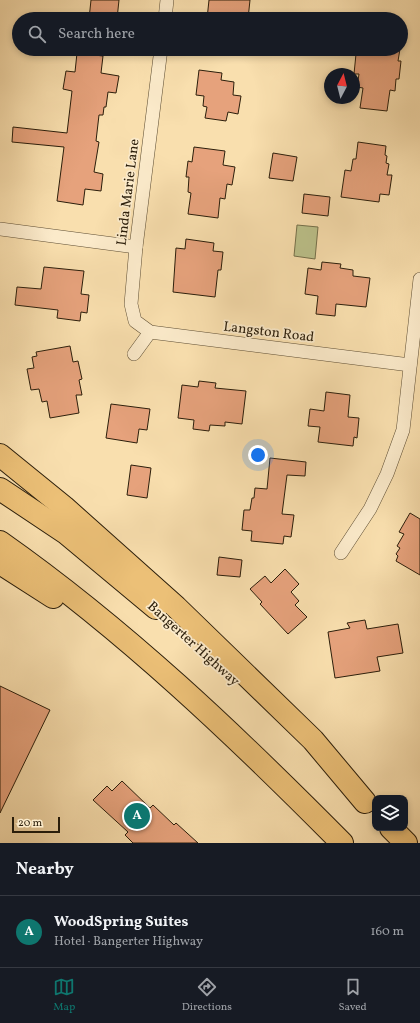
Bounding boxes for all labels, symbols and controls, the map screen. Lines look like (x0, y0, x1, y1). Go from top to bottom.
search box (12, 12, 408, 56)
icon: search (26, 23, 48, 45)
text: Search here (58, 24, 135, 45)
north arrow (324, 68, 360, 104)
street label: Linda Marie Lane (113, 137, 145, 247)
street label: Langston Road (222, 317, 315, 347)
your location (248, 445, 268, 465)
street label: Bangerter Highway (143, 597, 244, 691)
map controls (372, 795, 408, 831)
button: layers (372, 795, 408, 831)
pin: A (124, 801, 150, 831)
scale bar (12, 815, 60, 834)
text: 20 m (18, 816, 42, 831)
text: Nearby (16, 858, 74, 881)
text: WoodSpring Suites (54, 912, 188, 933)
text: A (24, 923, 34, 941)
text: 160 m (370, 923, 404, 941)
text: Hotel · Bangerter Highway (54, 933, 203, 951)
tab: Map (53, 976, 75, 1015)
tab: Directions (182, 976, 232, 1015)
tab: Saved (338, 976, 367, 1015)

